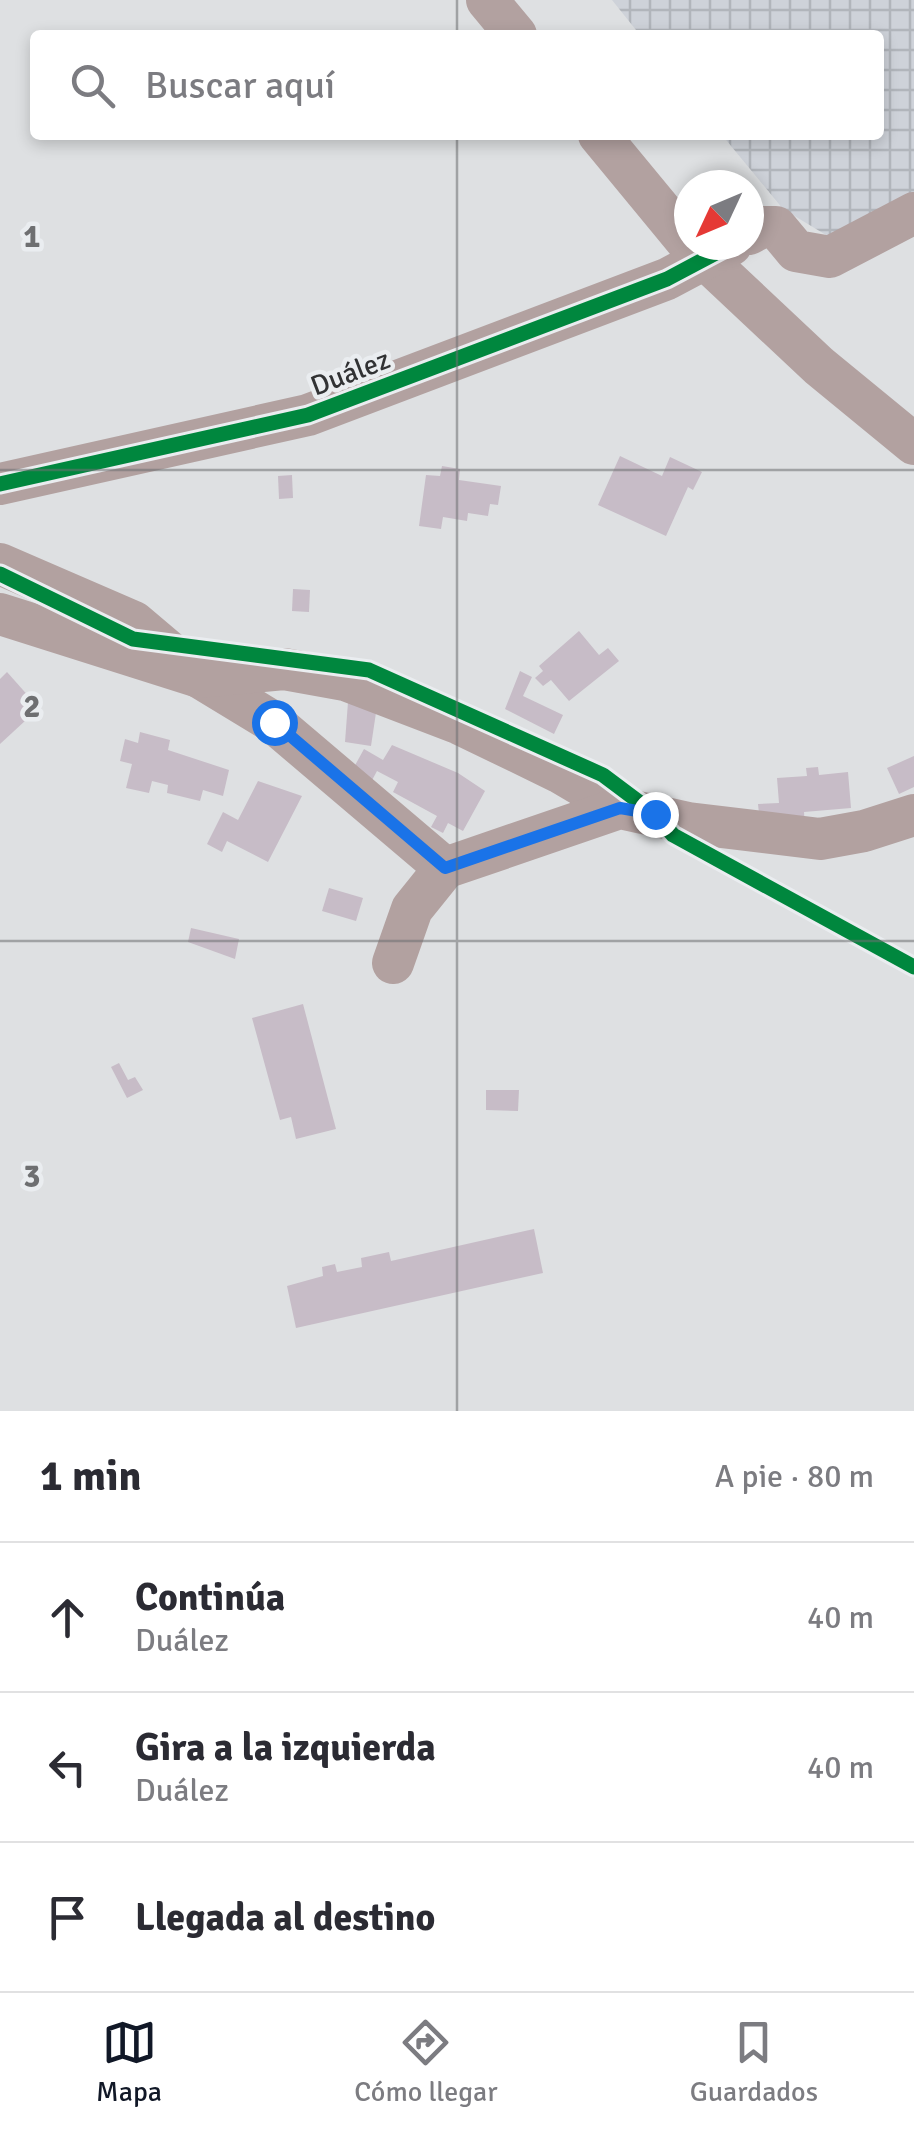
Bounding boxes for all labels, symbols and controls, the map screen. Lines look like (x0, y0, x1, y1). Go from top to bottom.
search box (30, 30, 884, 140)
icon: search (65, 58, 120, 113)
text: Buscar aquí (145, 62, 335, 109)
north arrow (674, 170, 764, 260)
text: 1 (23, 217, 41, 256)
street label: Duález (306, 342, 395, 404)
text: 2 (23, 687, 41, 726)
route start (252, 700, 298, 746)
route end (633, 792, 679, 838)
text: 3 (23, 1157, 41, 1196)
text: 1 min (40, 1451, 141, 1502)
text: A pie · 80 m (715, 1457, 874, 1496)
text: Continúa (135, 1574, 285, 1621)
icon: ahead (40, 1590, 95, 1645)
text: 40 m (807, 1598, 874, 1637)
text: Duález (135, 1621, 229, 1660)
text: Gira a la izquierda (135, 1724, 436, 1771)
icon: left (40, 1740, 95, 1795)
text: 40 m (807, 1748, 874, 1787)
text: Duález (135, 1771, 229, 1810)
icon: arrive (40, 1890, 95, 1945)
text: Llegada al destino (135, 1894, 435, 1941)
tab: Mapa (96, 2015, 162, 2109)
tab: Cómo llegar (354, 2015, 498, 2109)
tab: Guardados (690, 2015, 818, 2109)

